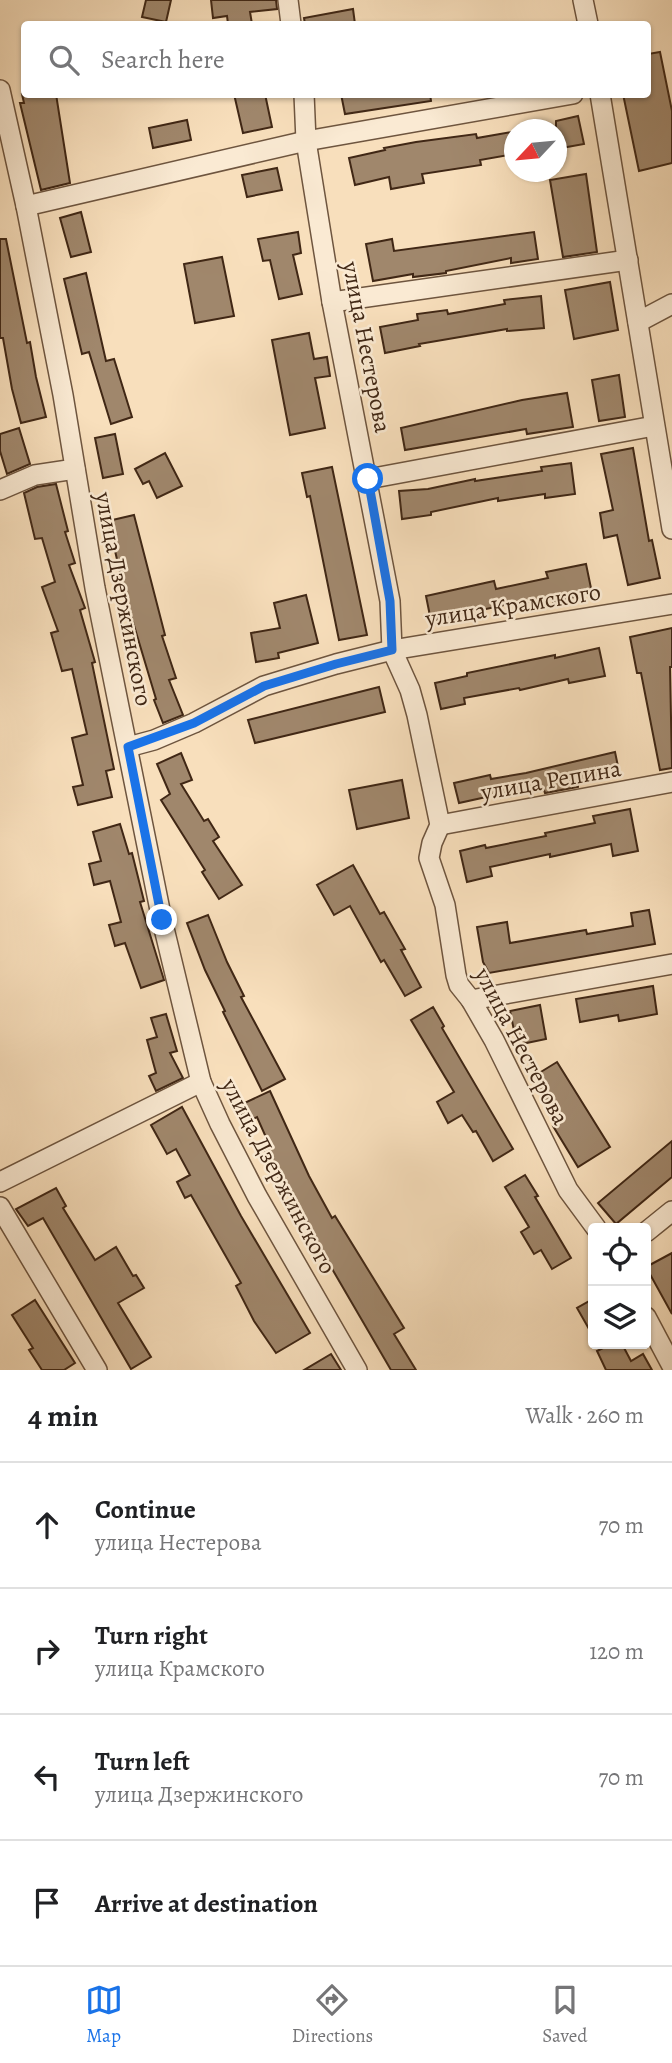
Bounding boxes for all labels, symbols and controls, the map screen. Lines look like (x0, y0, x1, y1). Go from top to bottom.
search box (21, 21, 651, 98)
icon: search (45, 41, 83, 79)
text: Search here (101, 42, 225, 77)
north arrow (504, 119, 567, 182)
street label: улица Нестерова (335, 258, 399, 435)
route start (352, 463, 383, 494)
street label: улица Дзержинского (87, 488, 160, 709)
street label: улица Крамского (422, 575, 603, 635)
street label: улица Репина (477, 752, 624, 808)
route end (146, 904, 177, 935)
street label: улица Нестерова (467, 961, 577, 1130)
street label: улица Дзержинского (213, 1072, 344, 1280)
map controls (588, 1223, 651, 1349)
button: locate (588, 1223, 651, 1286)
button: layers (588, 1286, 651, 1349)
text: 4 min (28, 1396, 98, 1436)
text: Walk · 260 m (525, 1400, 644, 1431)
text: Continue (95, 1492, 196, 1527)
icon: ahead (28, 1506, 66, 1544)
text: 70 m (598, 1510, 644, 1541)
text: улица Нестерова (95, 1527, 262, 1558)
text: Turn right (95, 1618, 208, 1653)
icon: right (28, 1632, 66, 1670)
text: 120 m (589, 1636, 644, 1667)
text: улица Крамского (95, 1653, 265, 1684)
text: Turn left (95, 1744, 190, 1779)
icon: left (28, 1758, 66, 1796)
text: 70 m (598, 1762, 644, 1793)
text: улица Дзержинского (95, 1779, 303, 1810)
icon: arrive (28, 1884, 66, 1922)
text: Arrive at destination (95, 1886, 318, 1921)
tab: Map (85, 1981, 123, 2049)
tab: Directions (292, 1981, 373, 2049)
tab: Saved (542, 1981, 587, 2049)

